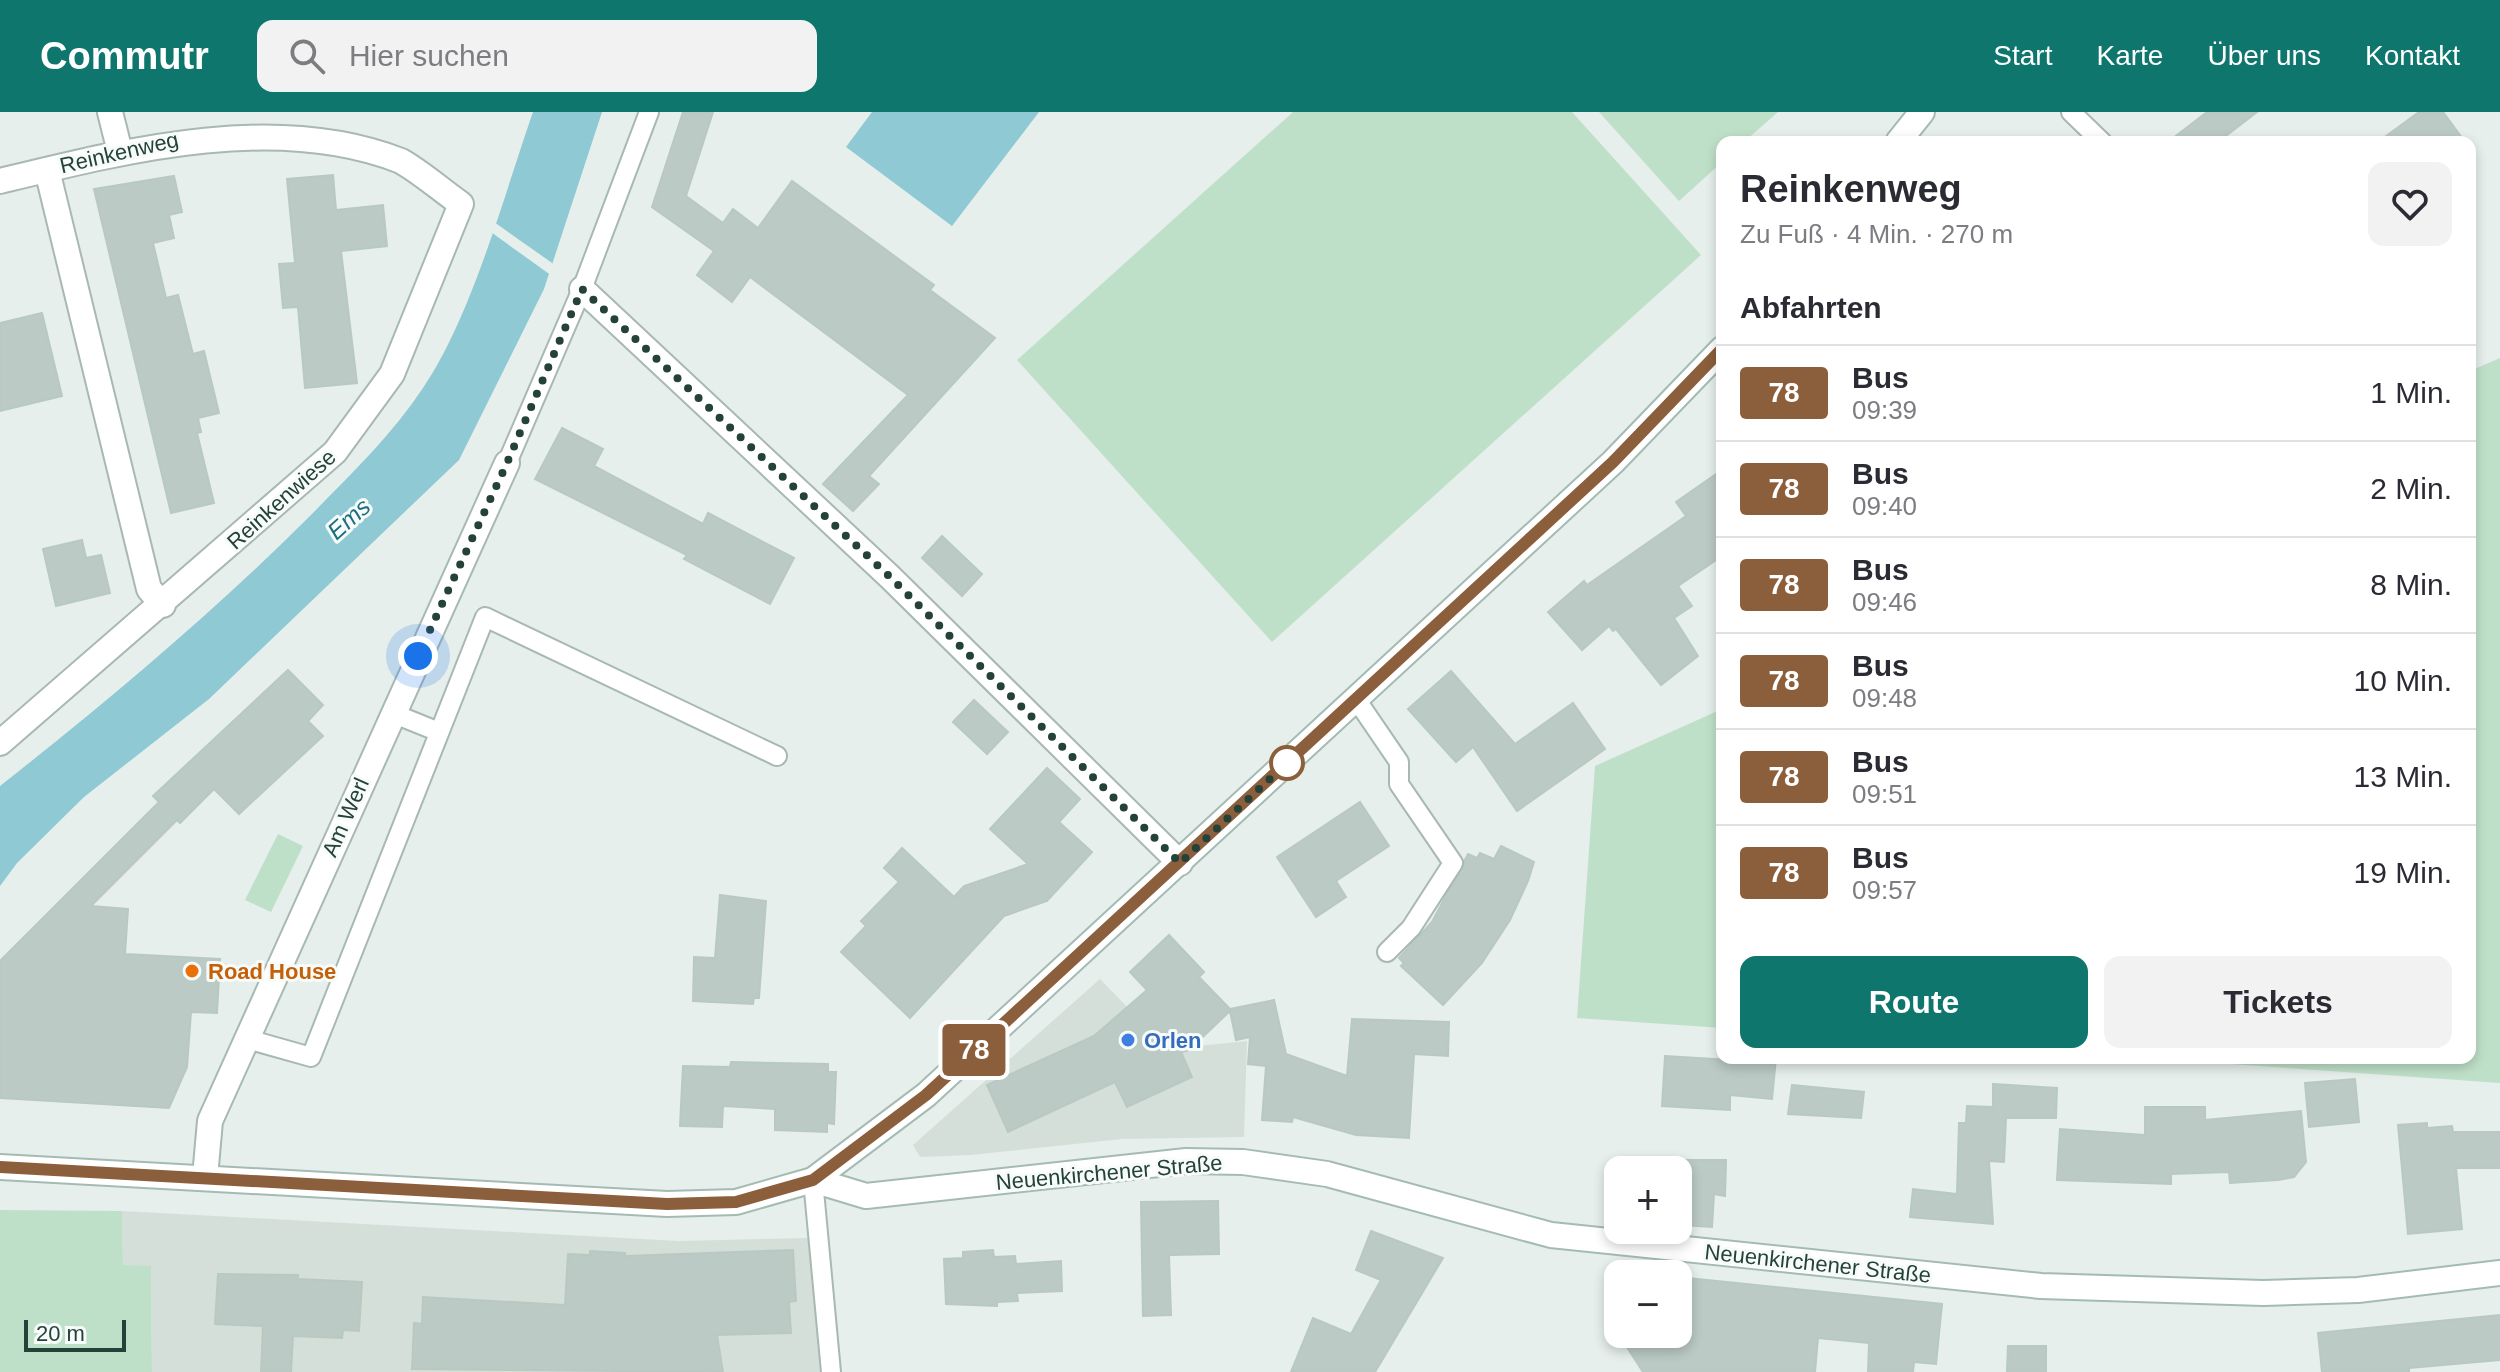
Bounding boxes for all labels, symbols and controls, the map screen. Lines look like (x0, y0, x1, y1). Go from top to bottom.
search box (257, 20, 817, 92)
icon: search (285, 34, 329, 78)
text: Commutr (40, 35, 209, 77)
text: Hier suchen (349, 39, 509, 72)
text: Start (1993, 40, 2052, 71)
text: Karte (2096, 40, 2163, 71)
text: Über uns (2207, 40, 2321, 71)
text: Kontakt (2365, 40, 2460, 71)
street label: Reinkenweg (57, 127, 181, 178)
button: heart (2368, 162, 2452, 246)
text: Reinkenweg (1740, 168, 1962, 210)
text: Zu Fuß · 4 Min. · 270 m (1740, 219, 2013, 249)
text: Abfahrten (1740, 291, 1882, 324)
text: Bus (1852, 361, 1909, 394)
text: 1 Min. (2370, 376, 2452, 409)
text: 78 (1768, 377, 1800, 408)
text: 09:39 (1852, 395, 1917, 425)
street label: Reinkenwiese (222, 444, 341, 554)
text: Bus (1852, 457, 1909, 490)
text: 2 Min. (2370, 472, 2452, 505)
text: 78 (1768, 473, 1800, 504)
text: 09:40 (1852, 491, 1917, 521)
water label: Ems (322, 493, 376, 545)
text: Bus (1852, 553, 1909, 586)
text: 8 Min. (2370, 568, 2452, 601)
text: 78 (1768, 569, 1800, 600)
text: 09:46 (1852, 587, 1917, 617)
your location (398, 636, 438, 676)
text: Bus (1852, 649, 1909, 682)
text: 10 Min. (2354, 664, 2452, 697)
text: 78 (1768, 665, 1800, 696)
text: 09:48 (1852, 683, 1917, 713)
text: Bus (1852, 745, 1909, 778)
unlabelled marker (1270, 746, 1304, 780)
text: 13 Min. (2354, 760, 2452, 793)
text: 78 (1768, 761, 1800, 792)
street label: Am Werl (317, 774, 374, 861)
text: 09:51 (1852, 779, 1917, 809)
text: Bus (1852, 841, 1909, 874)
text: 19 Min. (2354, 856, 2452, 889)
text: 78 (1768, 857, 1800, 888)
text: 09:57 (1852, 875, 1917, 905)
button: Route (1740, 956, 2088, 1048)
button: Tickets (2104, 956, 2452, 1048)
place label: Road House (208, 959, 336, 984)
marker: Road House (183, 962, 201, 980)
line badge: 78 (938, 1024, 1010, 1076)
place label: Orlen (1144, 1028, 1201, 1053)
marker: Orlen (1119, 1031, 1137, 1049)
text: 78 (958, 1034, 990, 1065)
street label: Neuenkirchener Straße (995, 1150, 1223, 1195)
map controls (1604, 1156, 1692, 1348)
button: + (1604, 1156, 1692, 1244)
street label: Neuenkirchener Straße (1704, 1239, 1932, 1288)
button: − (1604, 1260, 1692, 1348)
scale bar (24, 1316, 126, 1352)
text: 20 m (36, 1321, 85, 1346)

